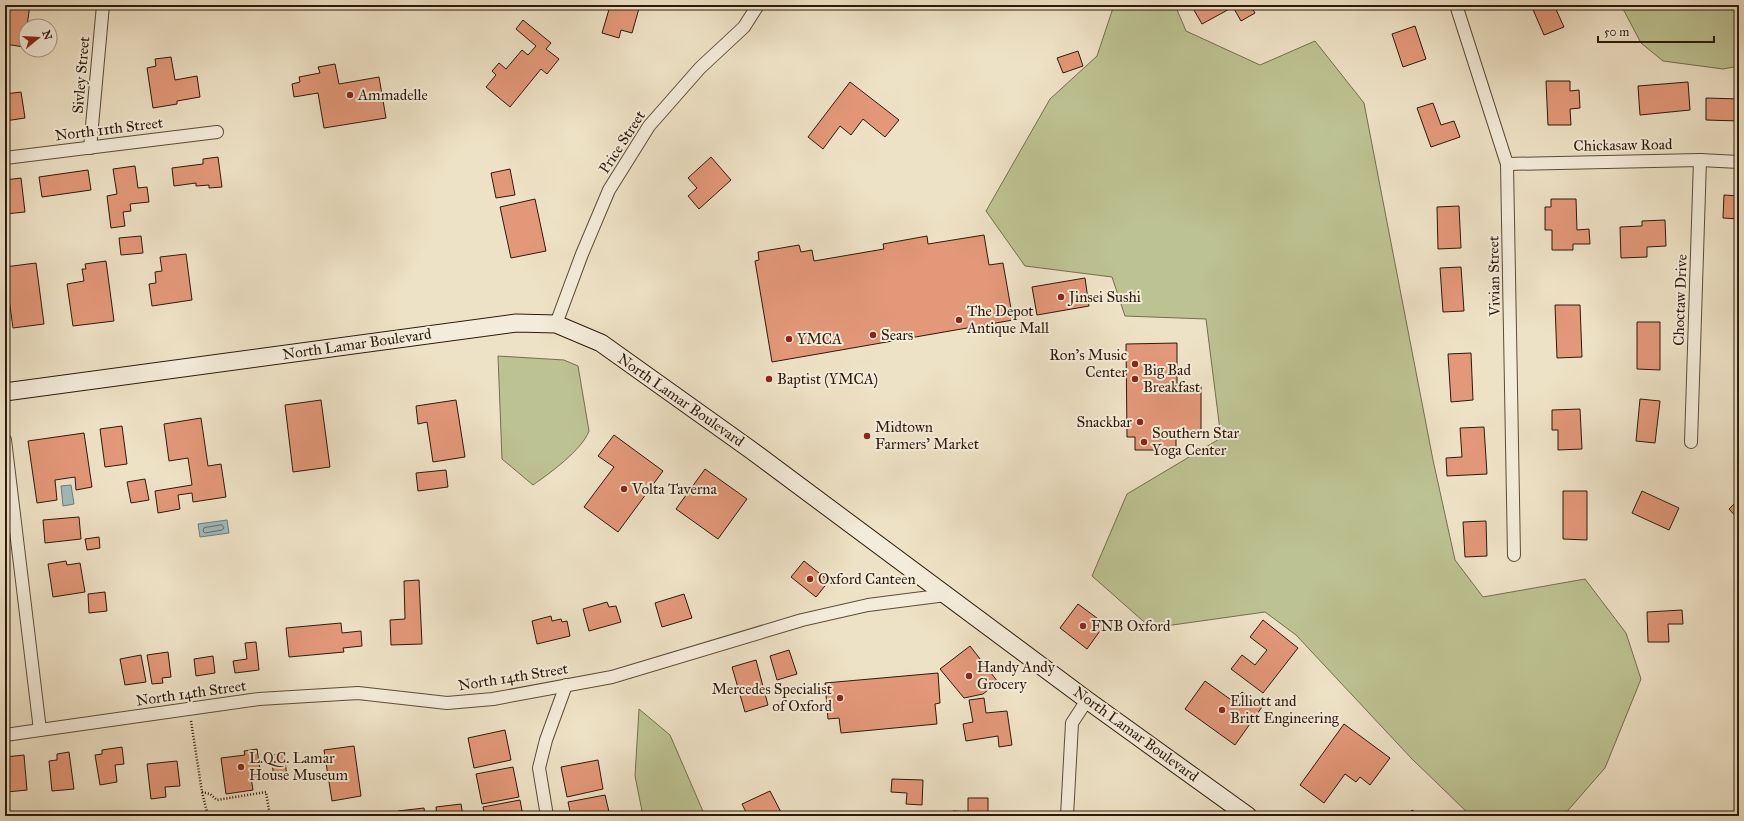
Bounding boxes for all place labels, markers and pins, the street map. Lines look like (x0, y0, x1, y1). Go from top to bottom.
place label: Ammadelle (357, 86, 428, 104)
marker: Ammadelle (345, 90, 355, 100)
place label: Jinsei Sushi (1067, 288, 1141, 307)
marker: Jinsei Sushi (1056, 292, 1066, 302)
place label: The Depot Antique Mall (966, 302, 1050, 338)
marker: The Depot Antique Mall (954, 315, 964, 325)
place label: Sears (881, 326, 913, 344)
place label: YMCA (797, 330, 842, 348)
marker: Sears (868, 330, 878, 340)
marker: YMCA (784, 334, 794, 344)
place label: Ron's Music Center (1049, 346, 1127, 381)
marker: Ron's Music Center (1130, 359, 1140, 369)
place label: Big Bad Breakfast (1143, 361, 1201, 396)
place label: Baptist (YMCA) (777, 370, 878, 389)
marker: Baptist (YMCA) (764, 374, 774, 384)
marker: Big Bad Breakfast (1130, 374, 1140, 384)
place label: Snackbar (1076, 413, 1132, 431)
marker: Snackbar (1135, 417, 1145, 427)
place label: Midtown Farmers' Market (875, 418, 980, 453)
place label: Southern Star Yoga Center (1152, 424, 1239, 459)
marker: Midtown Farmers' Market (862, 431, 872, 441)
marker: Southern Star Yoga Center (1139, 437, 1149, 447)
place label: Volta Taverna (631, 480, 717, 498)
marker: Volta Taverna (619, 484, 629, 494)
place label: Oxford Canteen (818, 570, 916, 588)
marker: Oxford Canteen (805, 574, 815, 584)
place label: FNB Oxford (1091, 617, 1171, 635)
marker: FNB Oxford (1078, 621, 1088, 631)
place label: Handy Andy Grocery (977, 658, 1056, 693)
marker: Handy Andy Grocery (964, 671, 974, 681)
place label: Mercedes Specialist of Oxford (712, 680, 833, 715)
place label: Elliott and Britt Engineering (1230, 692, 1340, 727)
marker: Mercedes Specialist of Oxford (835, 693, 845, 703)
marker: Elliott and Britt Engineering (1217, 705, 1227, 715)
place label: L.Q.C. Lamar House Museum (249, 749, 348, 784)
marker: L.Q.C. Lamar House Museum (236, 762, 246, 772)

